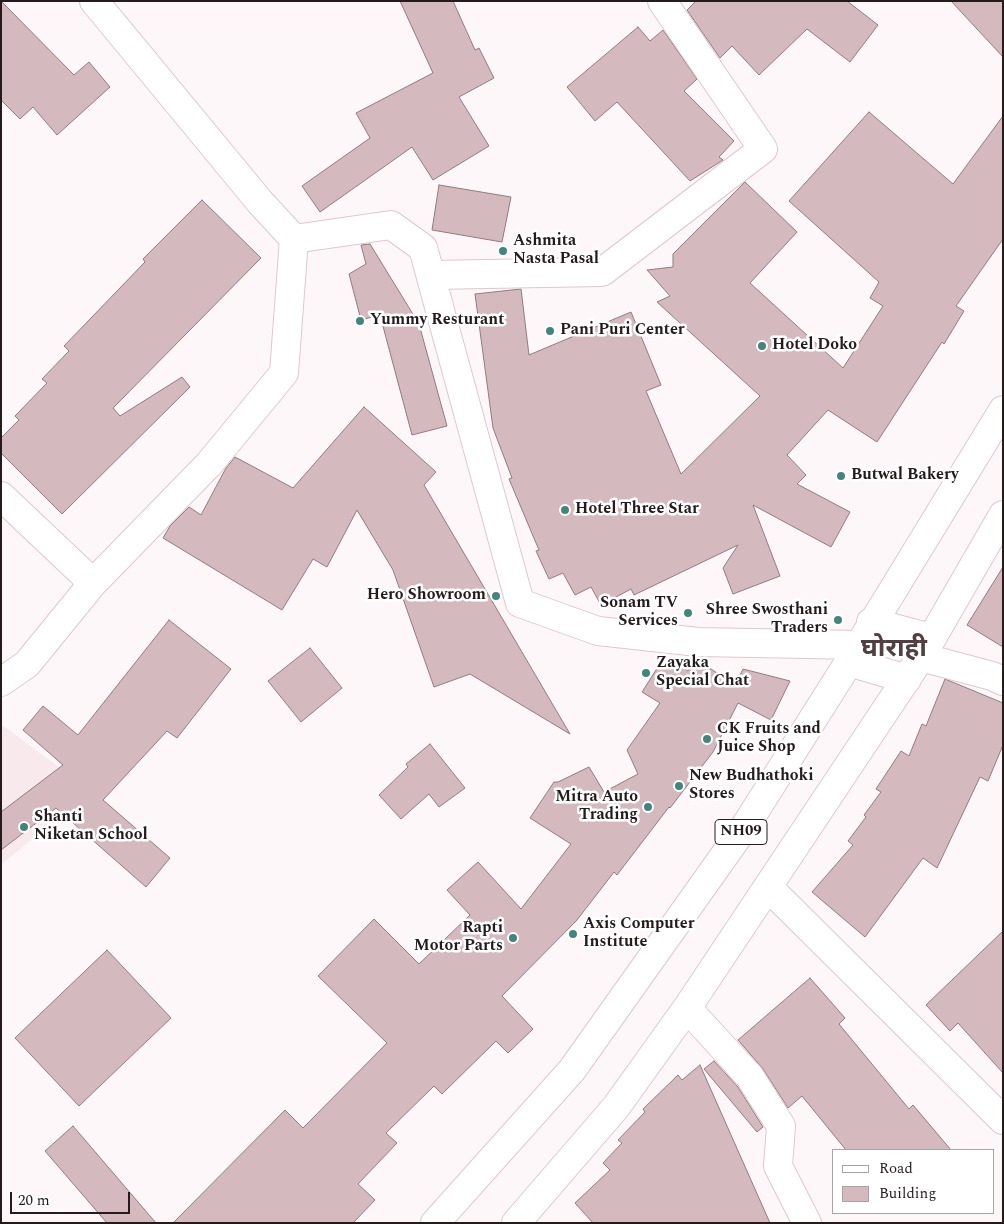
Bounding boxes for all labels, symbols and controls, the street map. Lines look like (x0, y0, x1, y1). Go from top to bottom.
place label: Ashmita Nasta Pasal (513, 232, 599, 270)
marker: Ashmita Nasta Pasal (497, 245, 509, 257)
place label: Yummy Resturant (370, 311, 504, 331)
marker: Yummy Resturant (354, 315, 366, 327)
place label: Pani Puri Center (560, 321, 685, 341)
marker: Pani Puri Center (544, 325, 556, 337)
place label: Hotel Doko (772, 336, 857, 356)
marker: Hotel Doko (756, 340, 768, 352)
place label: Butwal Bakery (851, 466, 959, 486)
marker: Butwal Bakery (835, 470, 847, 482)
place label: Hotel Three Star (575, 500, 699, 520)
marker: Hotel Three Star (559, 504, 571, 516)
place label: Hero Showroom (367, 586, 486, 606)
marker: Hero Showroom (490, 590, 502, 602)
place label: Sonam TV Services (600, 594, 678, 632)
place label: Shree Swosthani Traders (706, 601, 828, 639)
marker: Sonam TV Services (682, 607, 694, 619)
marker: Shree Swosthani Traders (832, 614, 844, 626)
district label: घोराही (861, 635, 927, 667)
place label: Zayaka Special Chat (656, 654, 749, 692)
marker: Zayaka Special Chat (640, 667, 652, 679)
place label: CK Fruits and Juice Shop (717, 720, 821, 758)
marker: CK Fruits and Juice Shop (701, 733, 713, 745)
place label: New Budhathoki Stores (689, 767, 813, 805)
marker: New Budhathoki Stores (673, 780, 685, 792)
place label: Mitra Auto Trading (555, 788, 638, 826)
marker: Mitra Auto Trading (642, 801, 654, 813)
place label: Shanti Niketan School (34, 808, 148, 846)
road number: NH09 (715, 820, 767, 844)
marker: Shanti Niketan School (18, 821, 30, 833)
place label: Axis Computer Institute (583, 915, 694, 953)
place label: Rapti Motor Parts (414, 919, 503, 957)
marker: Axis Computer Institute (567, 928, 579, 940)
marker: Rapti Motor Parts (507, 932, 519, 944)
legend (832, 1149, 994, 1214)
text: Road (879, 1157, 913, 1180)
scale bar (12, 1182, 132, 1214)
text: Building (879, 1182, 936, 1205)
text: 20 m (18, 1189, 50, 1212)

